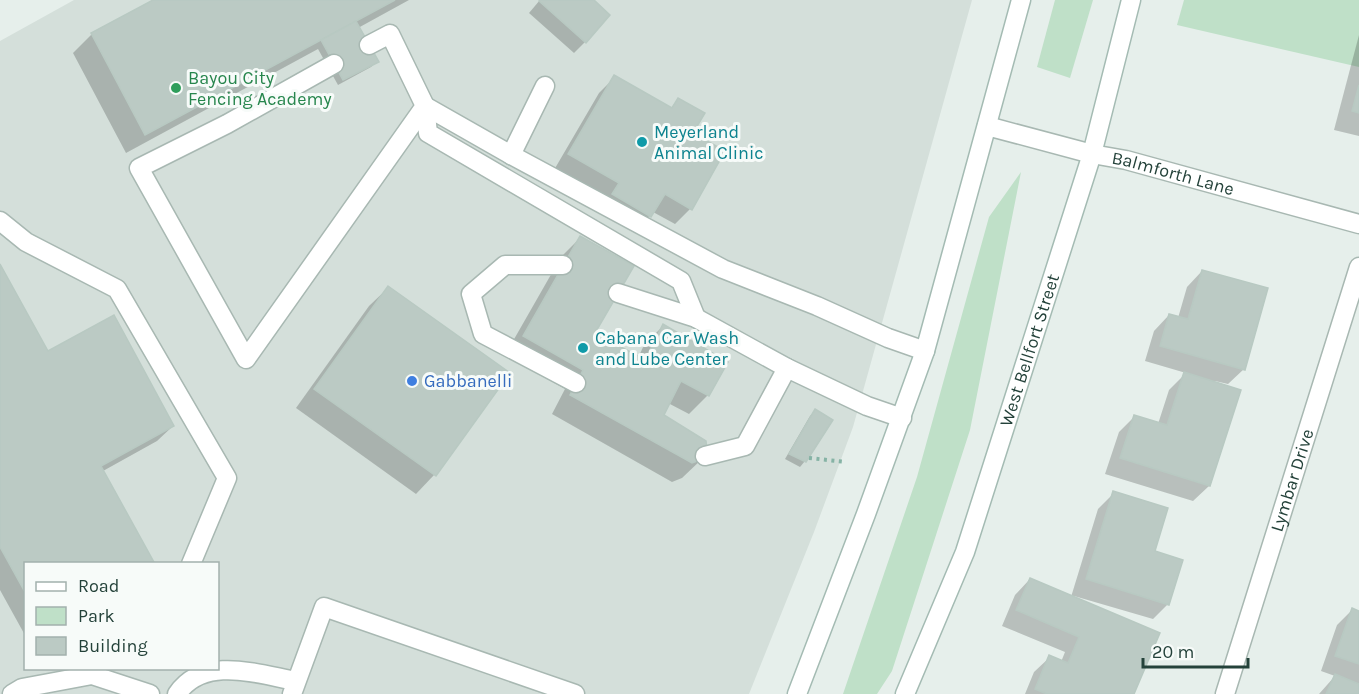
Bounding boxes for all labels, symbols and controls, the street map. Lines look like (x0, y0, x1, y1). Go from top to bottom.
place label: Bayou City Fencing Academy (188, 67, 332, 110)
marker: Bayou City Fencing Academy (169, 81, 183, 95)
place label: Meyerland Animal Clinic (654, 121, 764, 164)
marker: Meyerland Animal Clinic (635, 135, 649, 149)
street label: Balmforth Lane (1110, 147, 1237, 200)
street label: West Bellfort Street (995, 271, 1064, 429)
place label: Cabana Car Wash and Lube Center (595, 327, 739, 370)
marker: Cabana Car Wash and Lube Center (576, 341, 590, 355)
place label: Gabbanelli (424, 370, 512, 392)
marker: Gabbanelli (405, 374, 419, 388)
street label: Lymbar Drive (1266, 426, 1319, 534)
legend (24, 562, 219, 670)
text: Road (78, 575, 119, 597)
text: Park (78, 605, 115, 627)
scale bar (1143, 631, 1248, 669)
text: Building (78, 635, 148, 657)
text: 20 m (1152, 641, 1194, 663)

